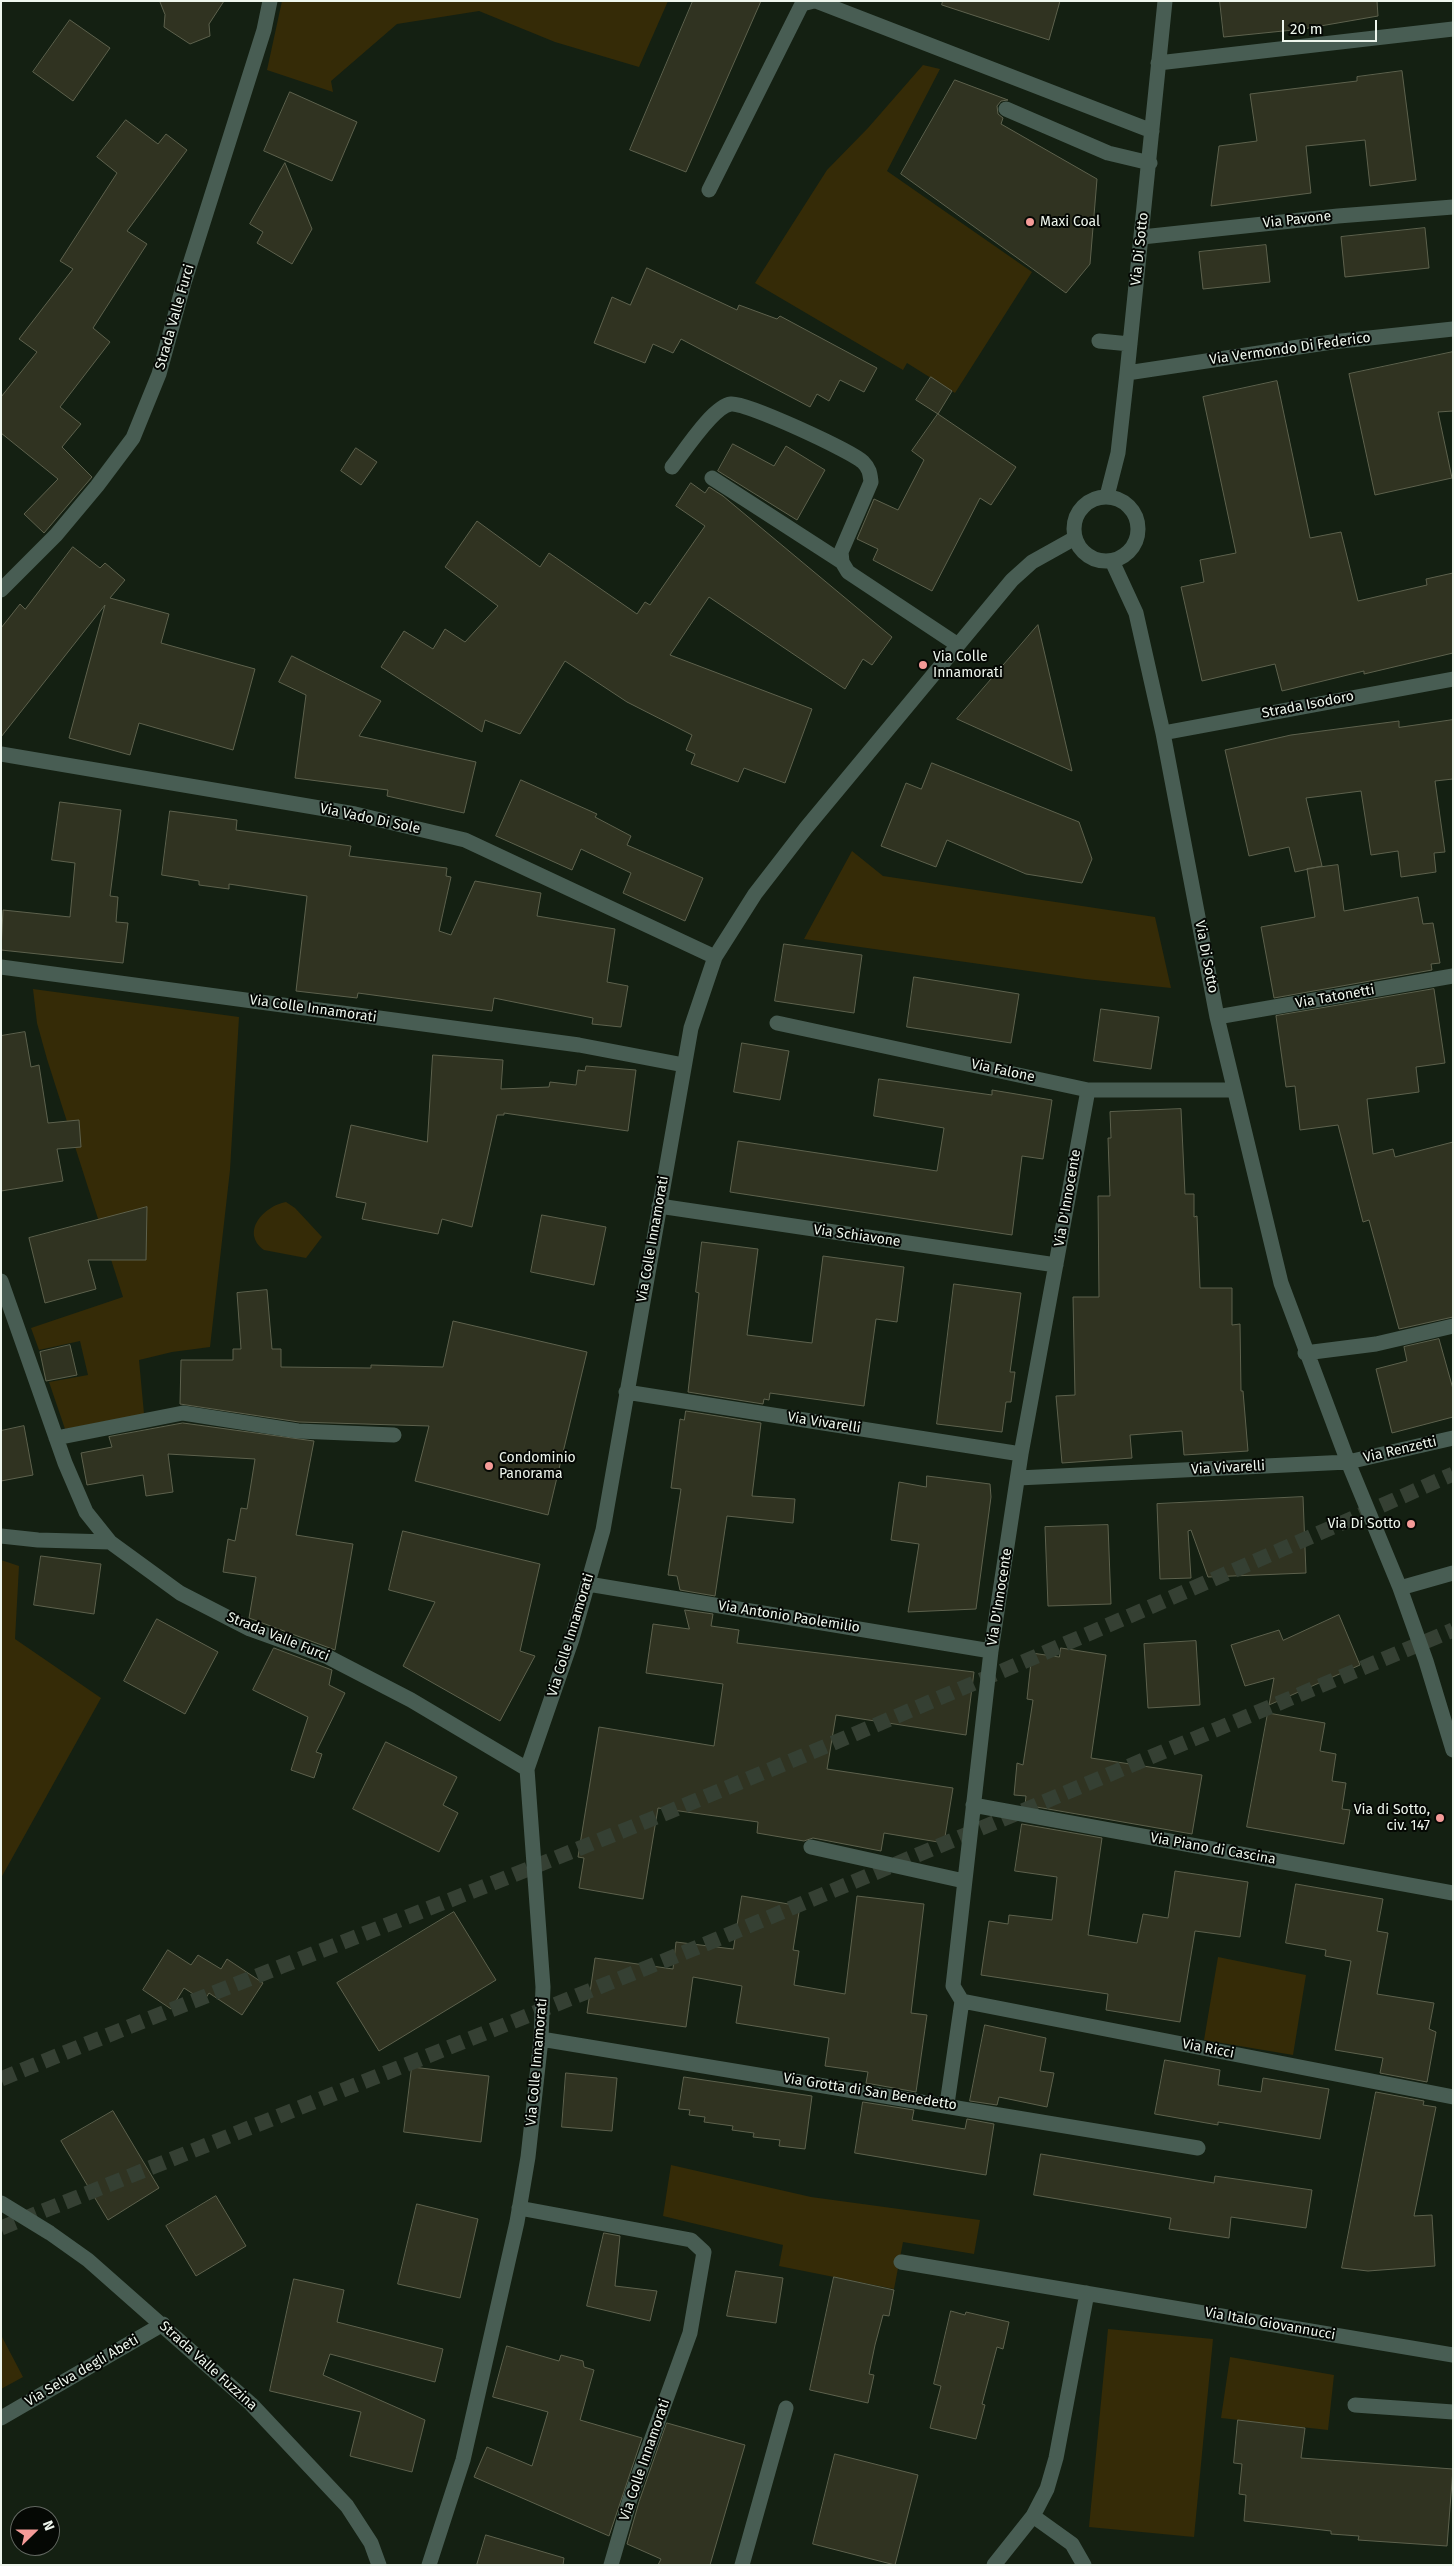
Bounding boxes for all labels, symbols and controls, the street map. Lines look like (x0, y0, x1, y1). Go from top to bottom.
scale bar (1284, 10, 1379, 42)
text: 20 m (1290, 20, 1323, 38)
street label: Via Pavone (1262, 208, 1332, 232)
street label: Via Di Sotto (1128, 212, 1152, 286)
place label: Maxi Coal (1040, 214, 1100, 230)
marker: Maxi Coal (1024, 216, 1036, 228)
street label: Strada Valle Furci (152, 262, 198, 372)
street label: Via Vermondo Di Federico (1208, 329, 1372, 369)
place label: Via Colle Innamorati (933, 649, 1003, 682)
marker: Via Colle Innamorati (917, 659, 929, 671)
street label: Strada Isodoro (1261, 688, 1355, 722)
street label: Via Vado Di Sole (318, 800, 422, 838)
street label: Via Di Sotto (1191, 919, 1221, 995)
street label: Via Tatonetti (1294, 982, 1376, 1012)
street label: Via Colle Innamorati (248, 992, 378, 1026)
street label: Via Falone (970, 1056, 1036, 1086)
street label: Via D'Innocente (1051, 1148, 1085, 1248)
street label: Via Colle Innamorati (634, 1174, 672, 1304)
street label: Via Schiavone (812, 1222, 902, 1250)
street label: Via Vivarelli (786, 1409, 862, 1437)
street label: Via Renzetti (1362, 1433, 1438, 1467)
place label: Condominio Panorama (499, 1450, 576, 1482)
street label: Via Vivarelli (1191, 1458, 1265, 1478)
marker: Condominio Panorama (483, 1460, 495, 1472)
place label: Via Di Sotto (1327, 1516, 1401, 1532)
marker: Via Di Sotto (1405, 1518, 1417, 1530)
street label: Via D'Innocente (984, 1547, 1016, 1647)
street label: Via Colle Innamorati (544, 1571, 598, 1699)
street label: Via Antonio Paolemilio (717, 1597, 861, 1637)
street label: Strada Valle Furci (224, 1609, 332, 1665)
place label: Via di Sotto, civ. 147 (1354, 1802, 1430, 1834)
marker: Via di Sotto, civ. 147 (1434, 1812, 1446, 1824)
street label: Via Piano di Cascina (1149, 1830, 1277, 1868)
street label: Via Colle Innamorati (523, 1997, 551, 2127)
street label: Via Ricci (1181, 2036, 1235, 2062)
street label: Via Grotta di San Benedetto (782, 2070, 958, 2114)
street label: Via Italo Giovannucci (1203, 2304, 1337, 2344)
street label: Strada Valle Fuzzina (156, 2318, 260, 2414)
street label: Via Selva degli Abeti (22, 2332, 142, 2410)
street label: Via Colle Innamorati (616, 2397, 674, 2523)
north arrow (10, 2506, 60, 2556)
text: N (39, 2518, 58, 2533)

